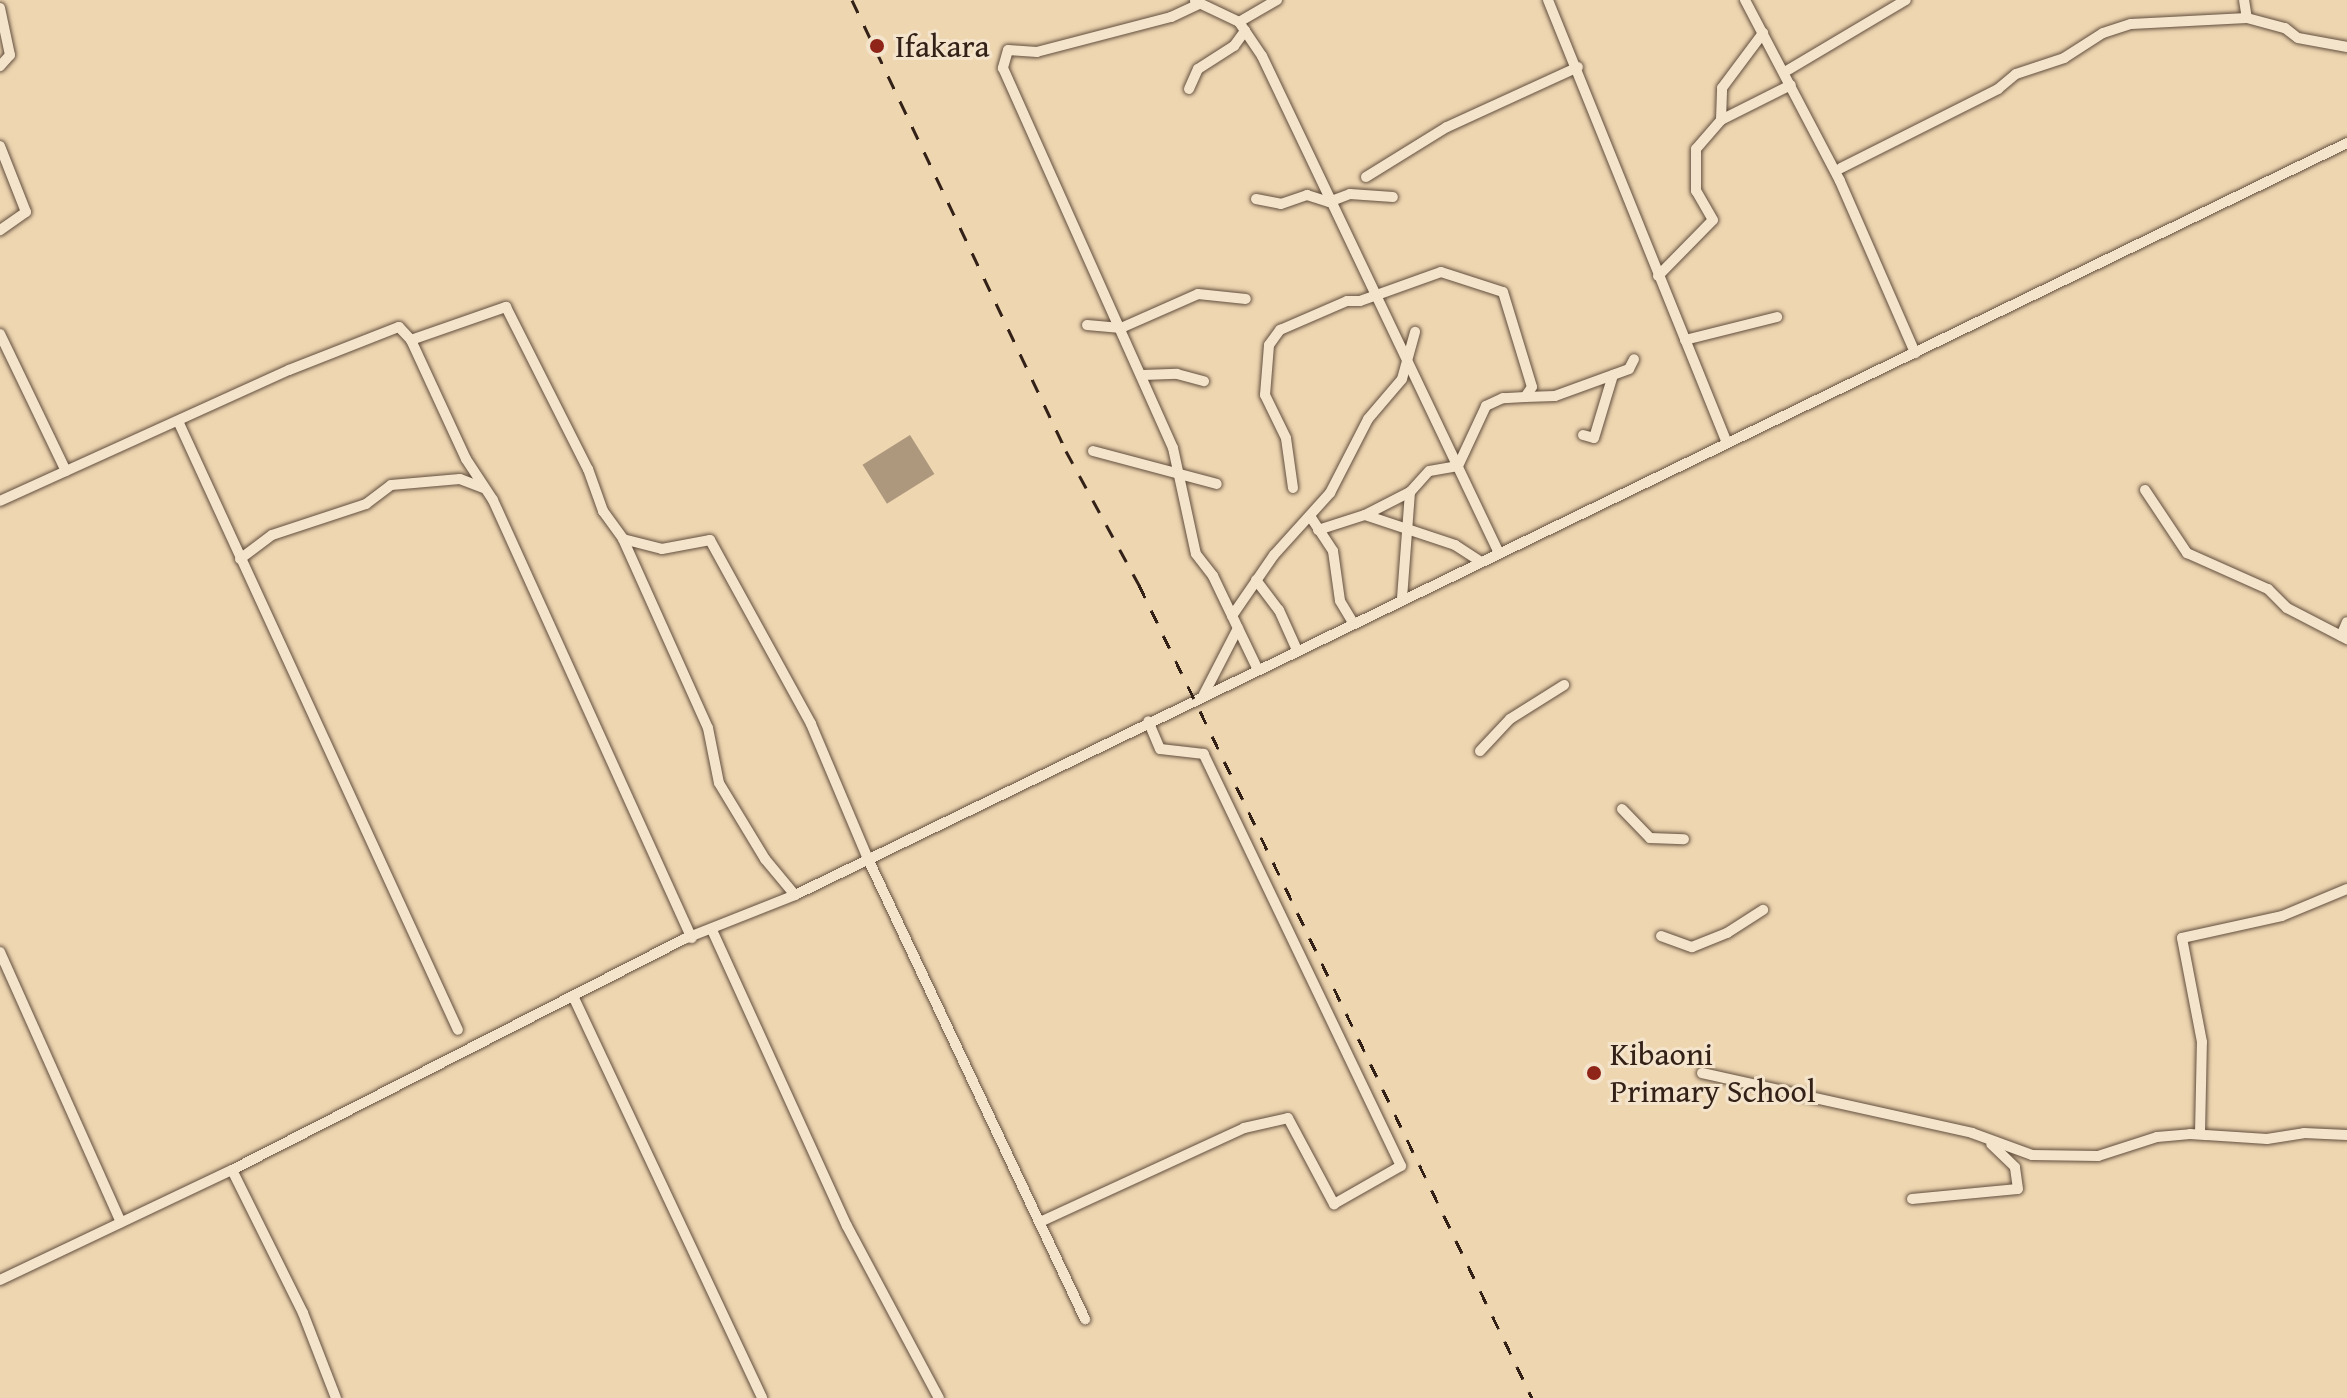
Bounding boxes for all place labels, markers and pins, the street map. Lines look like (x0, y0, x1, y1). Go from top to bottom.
place label: Ifakara (895, 27, 990, 65)
marker: Ifakara (866, 35, 888, 57)
place label: Kibaoni Primary School (1610, 1036, 1816, 1111)
marker: Kibaoni Primary School (1585, 1064, 1603, 1082)

